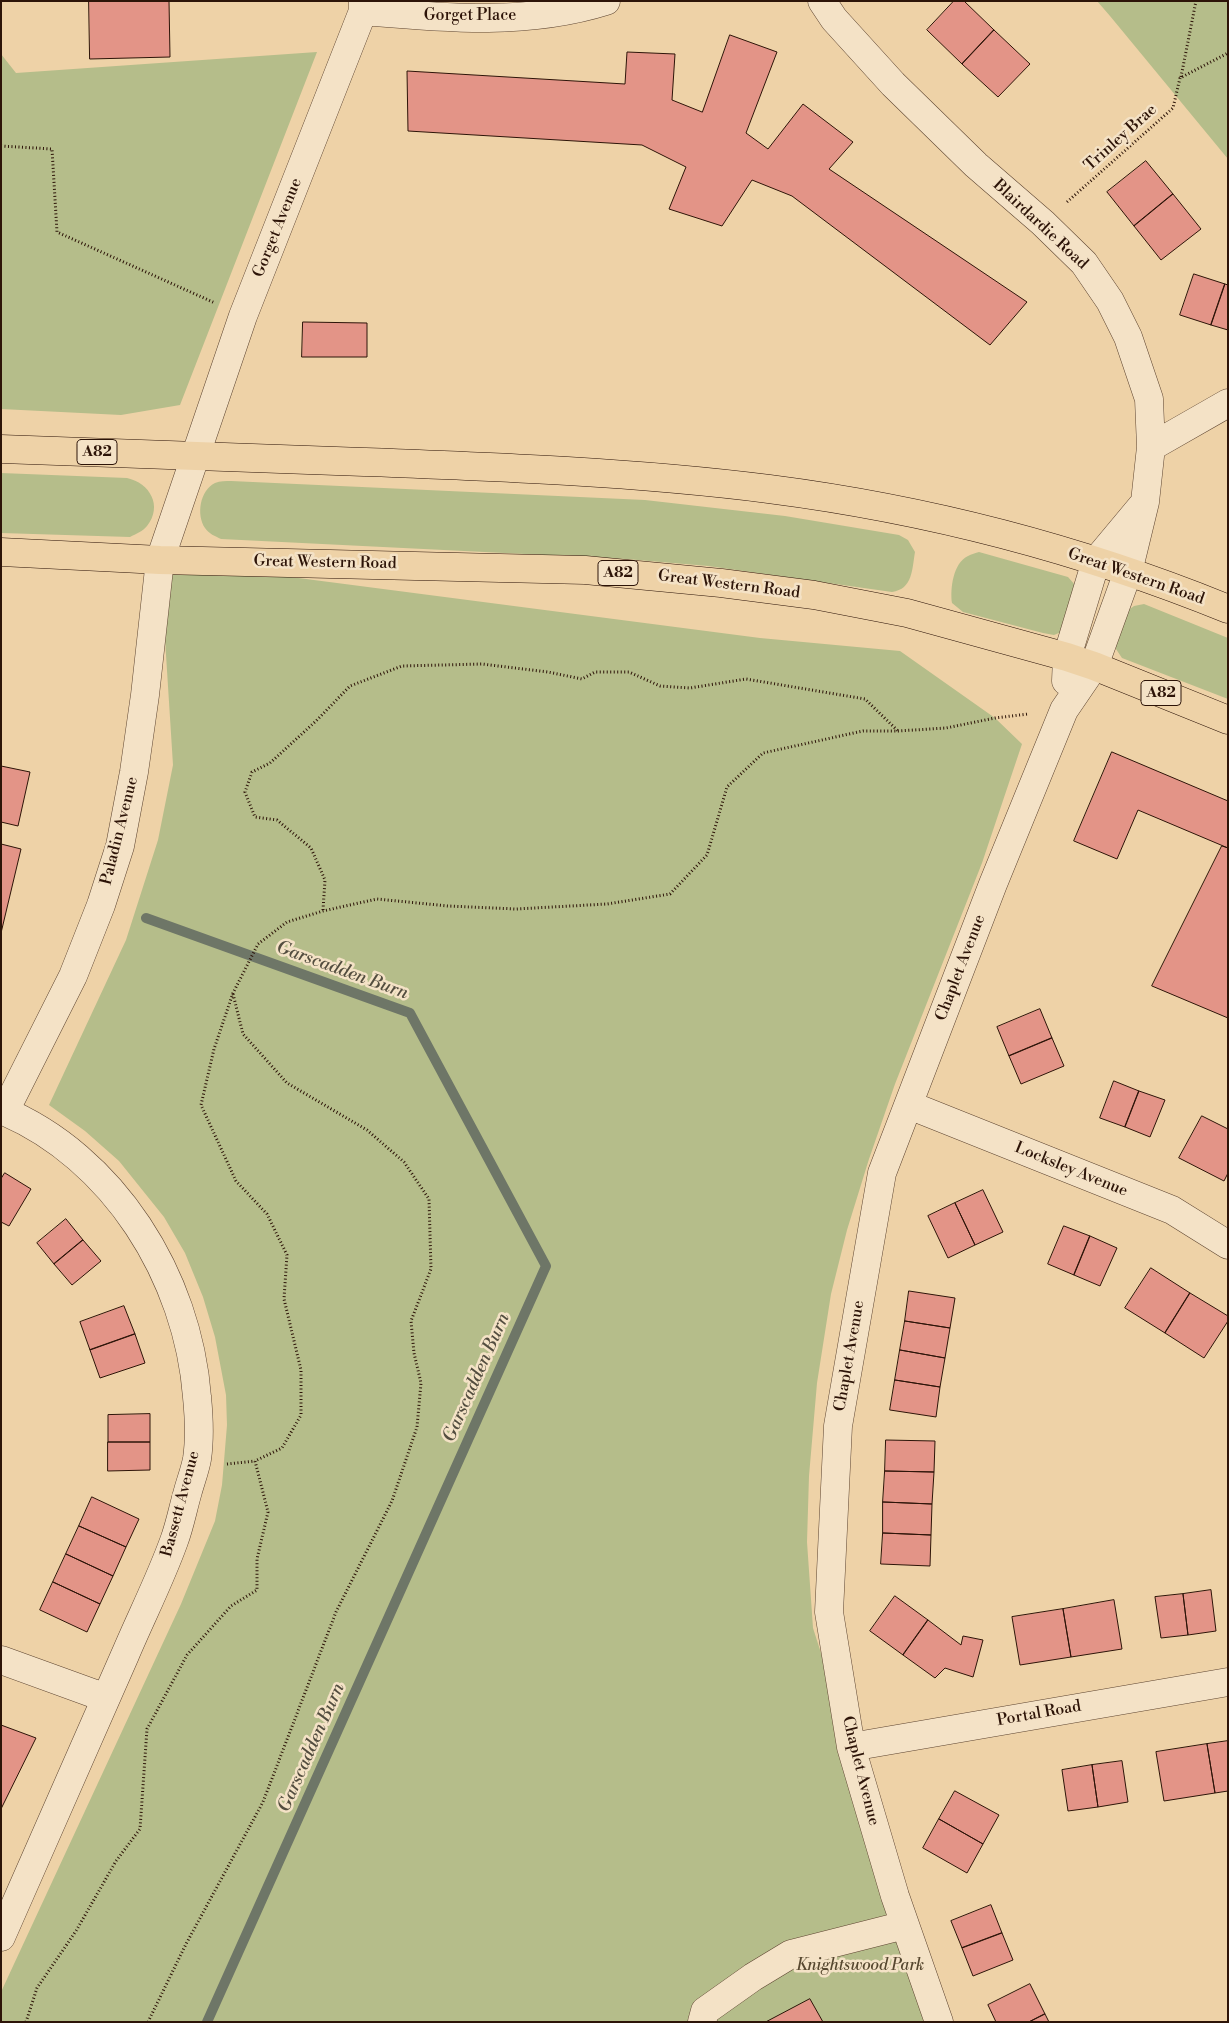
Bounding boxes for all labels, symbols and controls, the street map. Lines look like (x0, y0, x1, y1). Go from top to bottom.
street label: Gorget Place (424, 6, 516, 26)
street label: Trinley Brae (1081, 101, 1161, 175)
street label: Gorget Avenue (249, 176, 307, 280)
street label: Blairdardie Road (988, 176, 1092, 274)
road number: A82 (77, 440, 117, 464)
street label: Great Western Road (1065, 545, 1207, 609)
street label: Great Western Road (253, 552, 397, 574)
road number: A82 (598, 560, 638, 586)
street label: Great Western Road (657, 567, 801, 603)
road number: A82 (1141, 680, 1181, 706)
street label: Paladin Avenue (97, 775, 143, 887)
street label: Chaplet Avenue (932, 912, 990, 1024)
water label: Garscadden Burn (273, 937, 411, 1005)
street label: Locksley Avenue (1012, 1139, 1130, 1201)
street label: Chaplet Avenue (831, 1299, 869, 1413)
water label: Garscadden Burn (439, 1310, 515, 1446)
street label: Bassett Avenue (158, 1449, 204, 1559)
water label: Garscadden Burn (274, 1680, 350, 1816)
street label: Portal Road (995, 1697, 1083, 1731)
street label: Chaplet Avenue (837, 1714, 883, 1828)
park label: Knightswood Park (796, 1956, 924, 1976)

